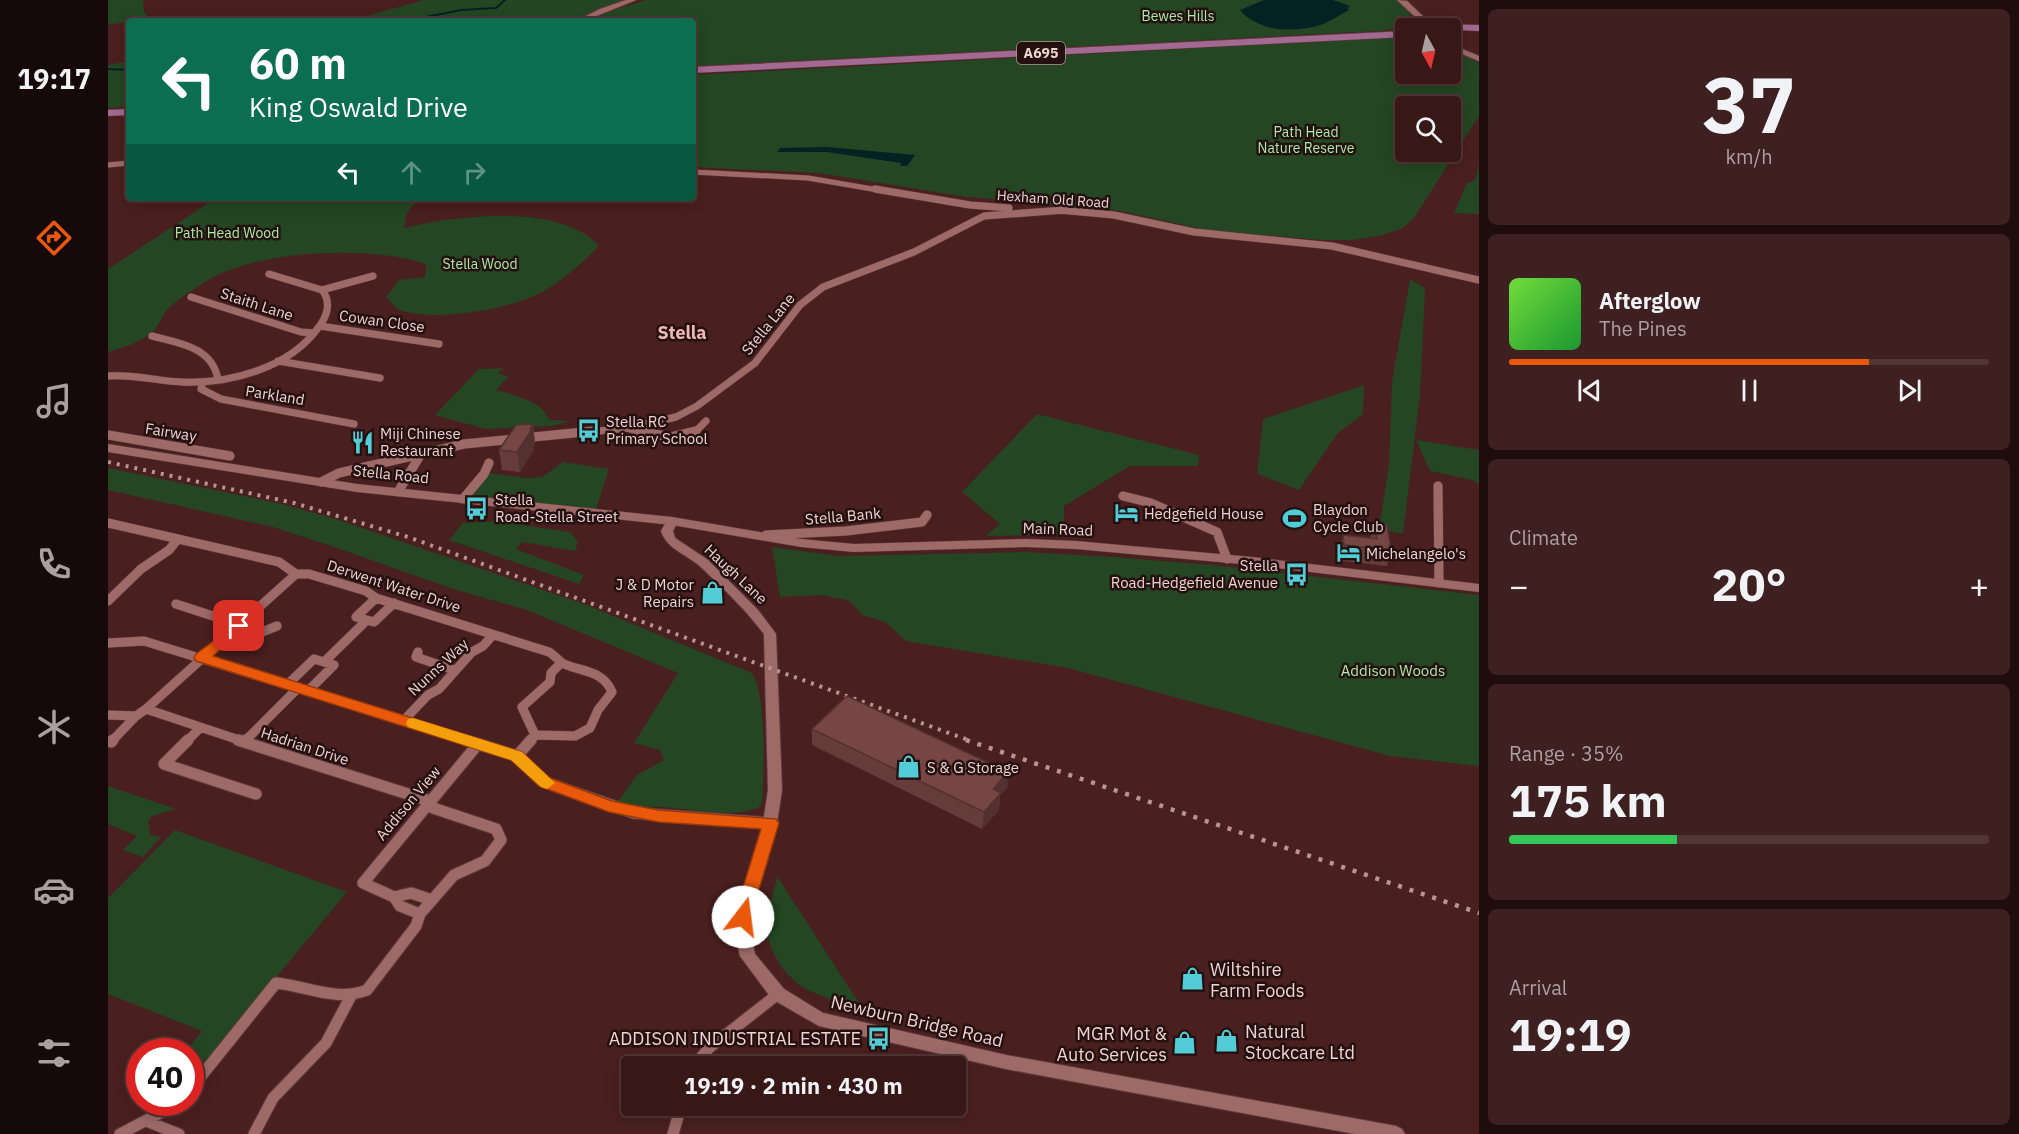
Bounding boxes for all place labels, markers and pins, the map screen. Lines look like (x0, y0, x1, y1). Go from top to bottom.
place label: Stella RC Primary School (606, 412, 708, 448)
bus stop icon: Stella RC Primary School (575, 417, 601, 443)
place label: Miji Chinese Restaurant (380, 424, 461, 460)
restaurant icon: Miji Chinese Restaurant (349, 429, 375, 455)
place label: Stella Road-Stella Street (495, 490, 618, 526)
bus stop icon: Stella Road-Stella Street (464, 495, 490, 521)
hotel icon: Hedgefield House (1113, 500, 1139, 526)
place label: Blaydon Cycle Club (1313, 500, 1384, 536)
place label: Hedgefield House (1144, 504, 1264, 523)
sports icon: Blaydon Cycle Club (1282, 505, 1308, 531)
hotel icon: Michelangelo's (1335, 540, 1361, 566)
place label: Michelangelo's (1366, 544, 1466, 563)
place label: Stella Road-Hedgefield Avenue (1111, 556, 1278, 592)
bus stop icon: Stella Road-Hedgefield Avenue (1283, 561, 1309, 587)
place label: J & D Motor Repairs (616, 575, 694, 611)
shop icon: J & D Motor Repairs (699, 580, 725, 606)
pin (213, 600, 264, 651)
shop icon: S & G Storage (896, 754, 922, 780)
place label: S & G Storage (927, 758, 1019, 777)
place label: Wiltshire Farm Foods (1210, 958, 1305, 1002)
shop icon: Wiltshire Farm Foods (1179, 966, 1205, 992)
place label: Natural Stockcare Ltd (1245, 1020, 1355, 1064)
place label: MGR Mot & Auto Services (1057, 1022, 1167, 1066)
bus stop icon: ADDISON INDUSTRIAL ESTATE (866, 1025, 892, 1051)
place label: ADDISON INDUSTRIAL ESTATE (609, 1027, 861, 1050)
shop icon: Natural Stockcare Ltd (1214, 1028, 1240, 1054)
shop icon: MGR Mot & Auto Services (1172, 1030, 1198, 1056)

